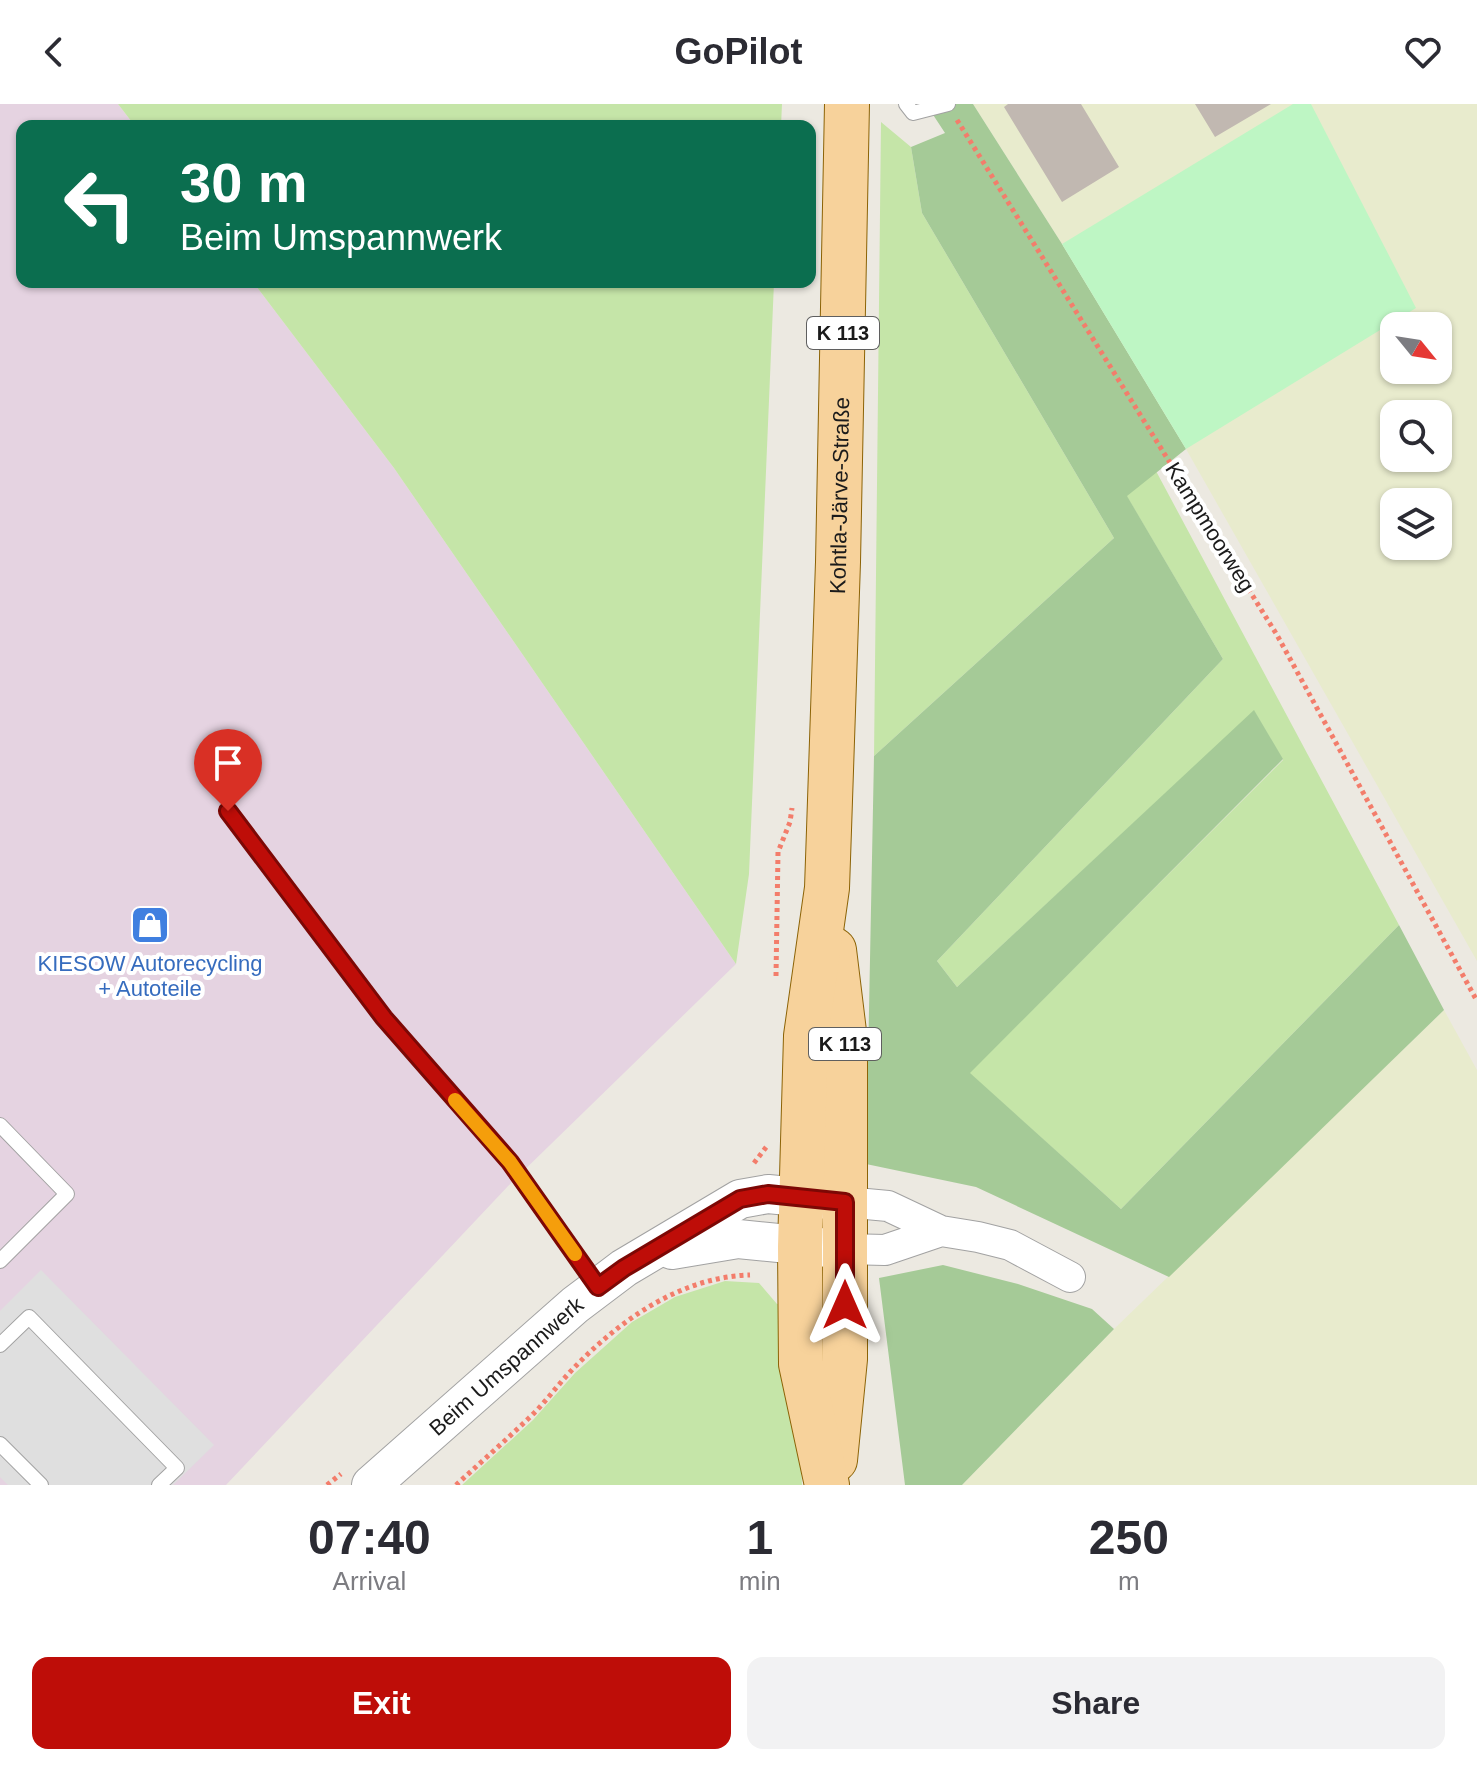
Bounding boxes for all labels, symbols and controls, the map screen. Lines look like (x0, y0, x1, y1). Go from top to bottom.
icon: back (32, 30, 76, 74)
icon: heart (1401, 30, 1445, 74)
text: GoPilot (675, 31, 803, 72)
text: 30 m (180, 151, 308, 214)
icon: left (48, 152, 152, 256)
text: Beim Umspannwerk (180, 217, 502, 258)
north arrow (1380, 312, 1452, 384)
map controls (1380, 312, 1452, 560)
road number: K 113 (807, 317, 879, 349)
street label: Kohtla-Järve-Straße (824, 397, 854, 594)
button: search (1380, 400, 1452, 472)
street label: Kampmoorweg (1160, 458, 1260, 596)
button: layers (1380, 488, 1452, 560)
pin (194, 729, 262, 811)
icon: arrive (206, 741, 250, 785)
shop icon: KIESOW Autorecycling + Autoteile (129, 904, 171, 946)
place label: KIESOW Autorecycling + Autoteile (38, 951, 262, 1001)
road number: K 113 (809, 1028, 881, 1060)
position arrow (803, 1263, 887, 1347)
street label: Beim Umspannwerk (424, 1291, 588, 1440)
text: 07:40 (308, 1511, 431, 1564)
text: 1 (746, 1511, 773, 1564)
text: 250 (1089, 1511, 1169, 1564)
text: Arrival (333, 1566, 406, 1596)
text: min (739, 1566, 781, 1596)
text: m (1118, 1566, 1140, 1596)
button: Exit (32, 1657, 731, 1749)
button: Share (747, 1657, 1445, 1749)

